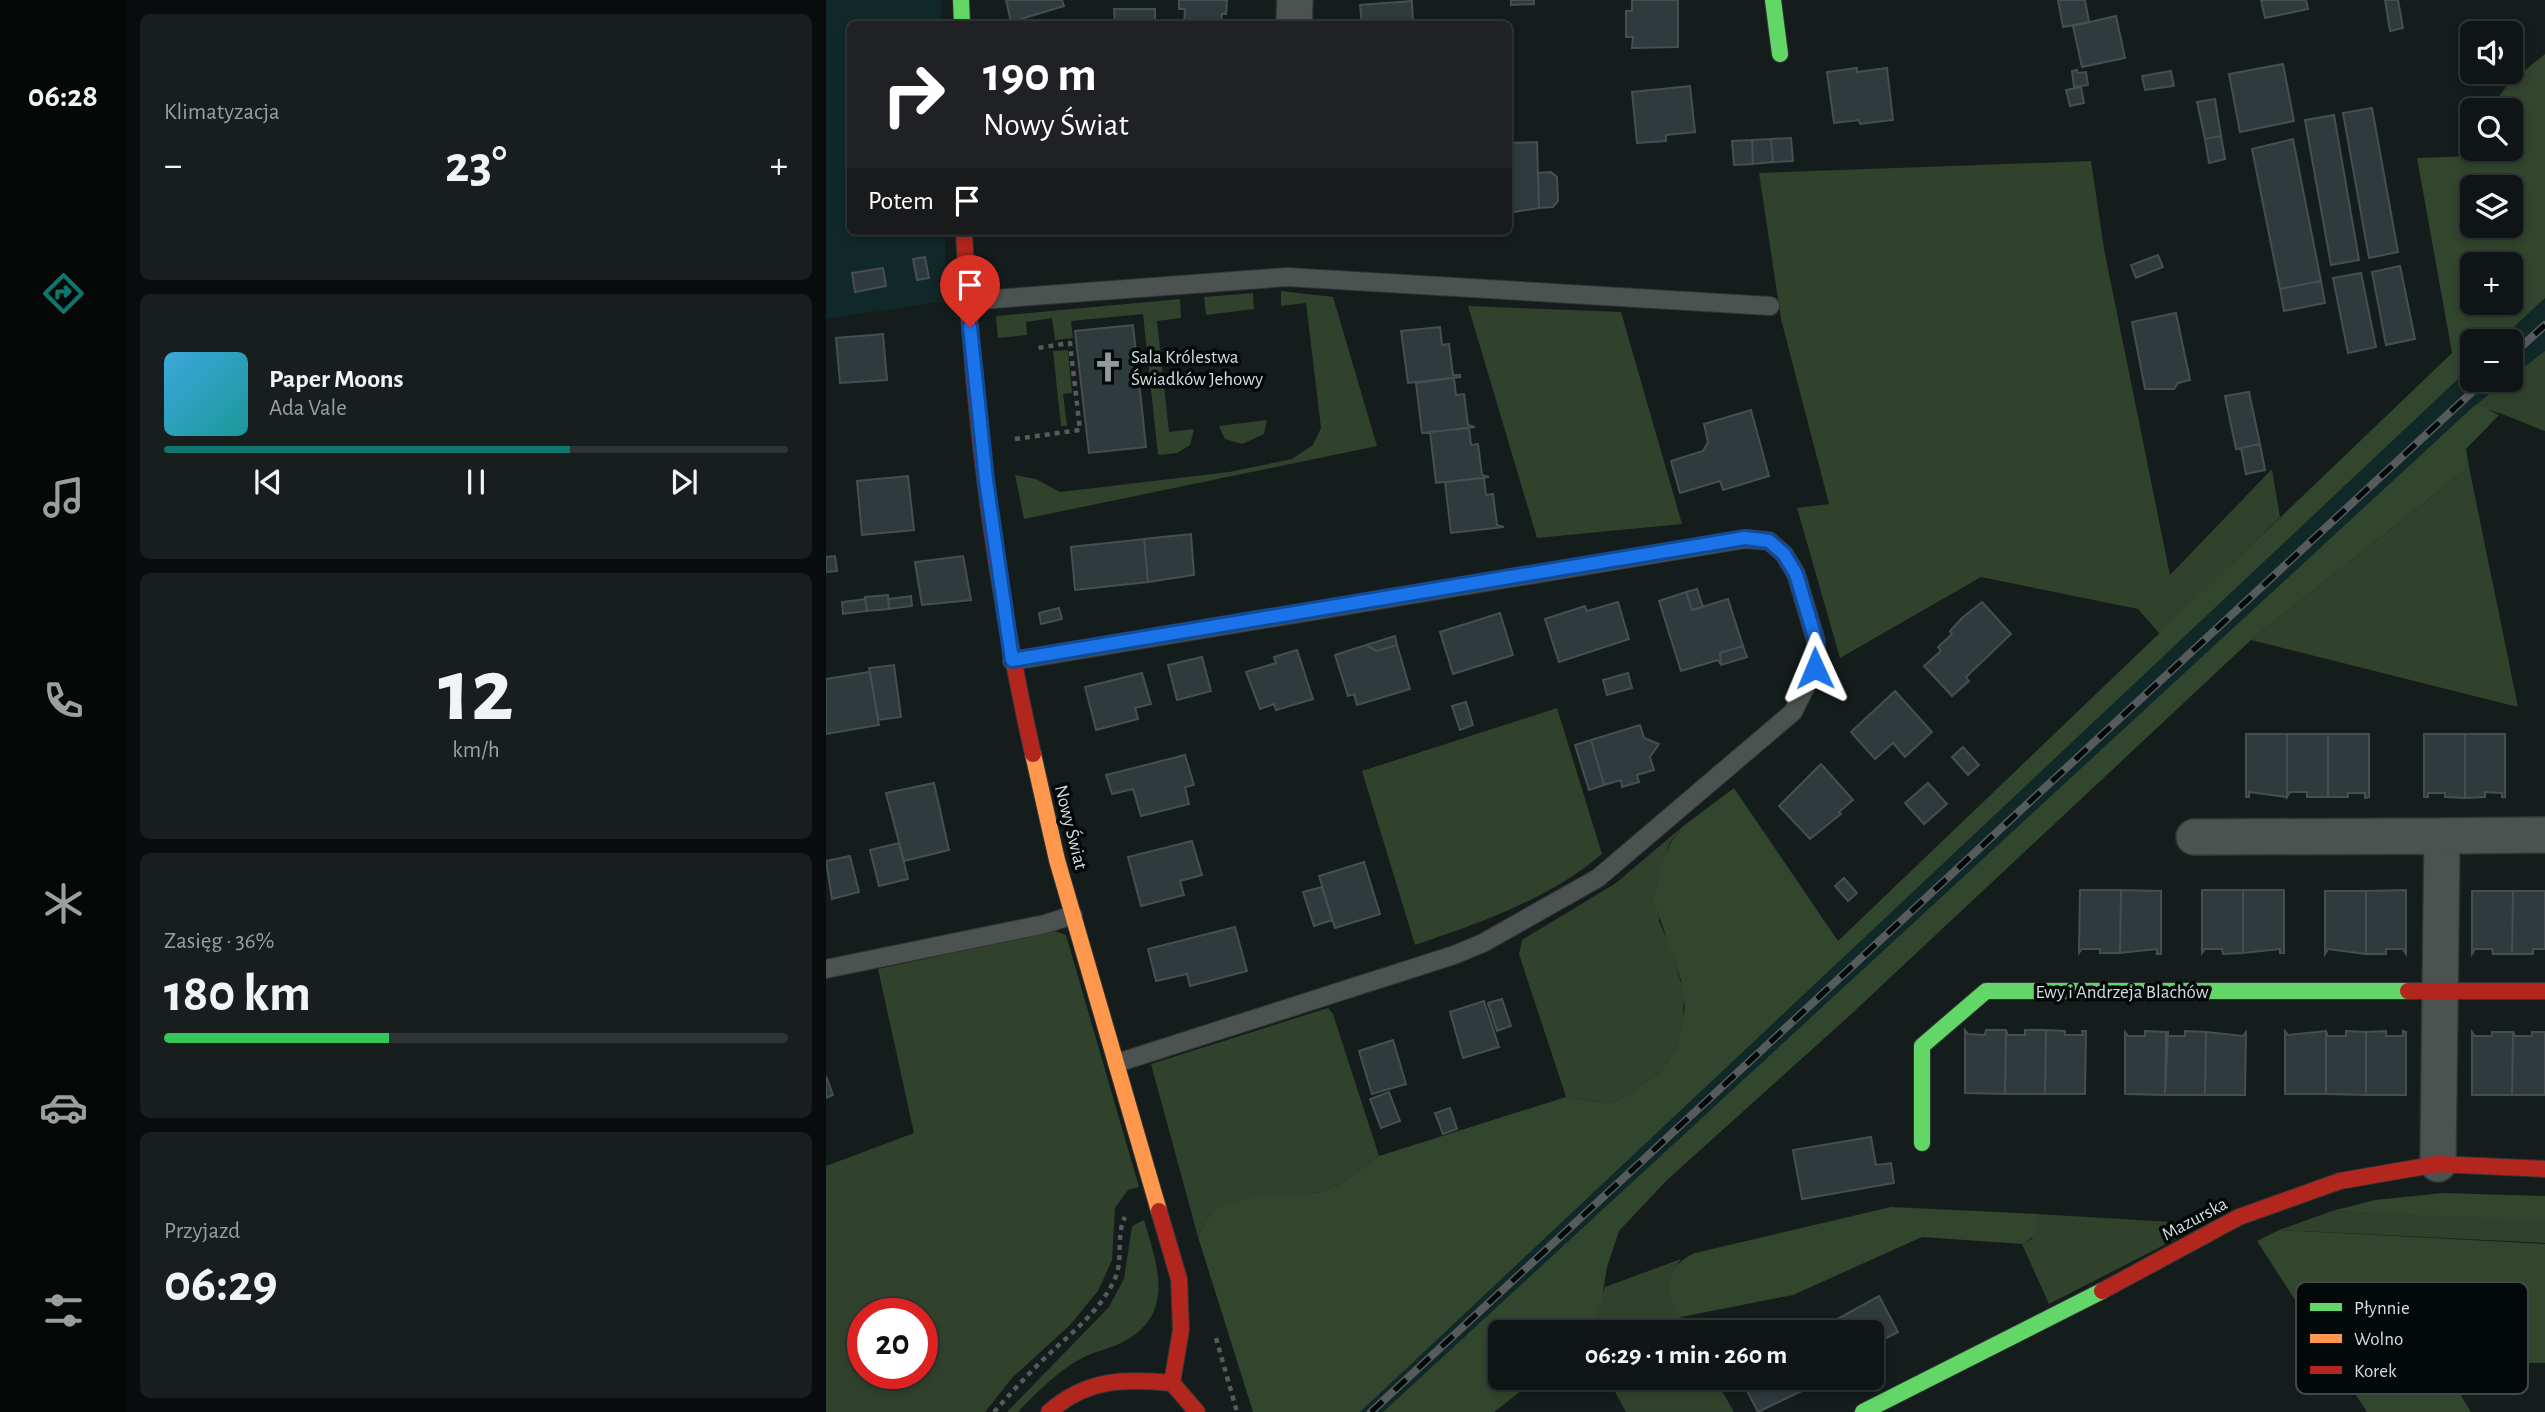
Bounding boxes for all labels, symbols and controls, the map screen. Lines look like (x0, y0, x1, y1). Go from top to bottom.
map controls (2460, 21, 2523, 392)
button: sound (2460, 21, 2523, 84)
icon: right (868, 49, 959, 140)
text: 190 m (983, 51, 1097, 100)
text: 06:28 (28, 80, 98, 112)
button: search (2460, 98, 2523, 161)
text: Klimatyzacja (164, 101, 280, 124)
text: Nowy Świat (983, 109, 1129, 141)
text: 23° (445, 139, 507, 191)
text: − (164, 147, 182, 185)
text: + (770, 147, 788, 185)
button: layers (2460, 175, 2523, 238)
icon: arrive (948, 182, 986, 220)
text: Potem (868, 188, 934, 214)
button: + (2460, 252, 2523, 315)
pin (940, 255, 1000, 327)
icon: arrive (951, 266, 989, 304)
icon: directions (39, 269, 88, 318)
button: − (2460, 329, 2523, 392)
place label: Sala Królestwa Świadków Jehowy (1131, 348, 1263, 389)
church icon: Sala Królestwa Świadków Jehowy (1091, 350, 1125, 384)
text: Paper Moons (269, 366, 404, 392)
text: Ada Vale (269, 397, 347, 420)
icon: previous (249, 463, 287, 501)
icon: pause (457, 463, 495, 501)
icon: next (665, 463, 703, 501)
icon: music (39, 473, 88, 522)
position arrow (1778, 631, 1852, 705)
text: 12 (438, 646, 514, 737)
icon: phone (39, 676, 88, 725)
text: km/h (452, 739, 500, 762)
street label: Nowy Świat (1051, 783, 1092, 872)
icon: climate (39, 879, 88, 928)
text: Zasięg · 36% (164, 930, 275, 953)
text: 180 km (164, 968, 311, 1020)
street label: Ewy i Andrzeja Blachów (2036, 983, 2209, 1002)
icon: car (39, 1083, 88, 1132)
street label: Mazurska (2159, 1194, 2231, 1244)
text: Przyjazd (164, 1220, 240, 1243)
text: 06:29 (164, 1258, 278, 1310)
legend (2296, 1282, 2528, 1394)
icon: filters (39, 1286, 88, 1335)
speed limit sign: 20 (847, 1298, 938, 1389)
text: Płynnie (2354, 1299, 2410, 1318)
text: Wolno (2354, 1330, 2403, 1349)
text: 06:29 · 1 min · 260 m (1585, 1342, 1787, 1368)
text: Korek (2354, 1362, 2397, 1381)

